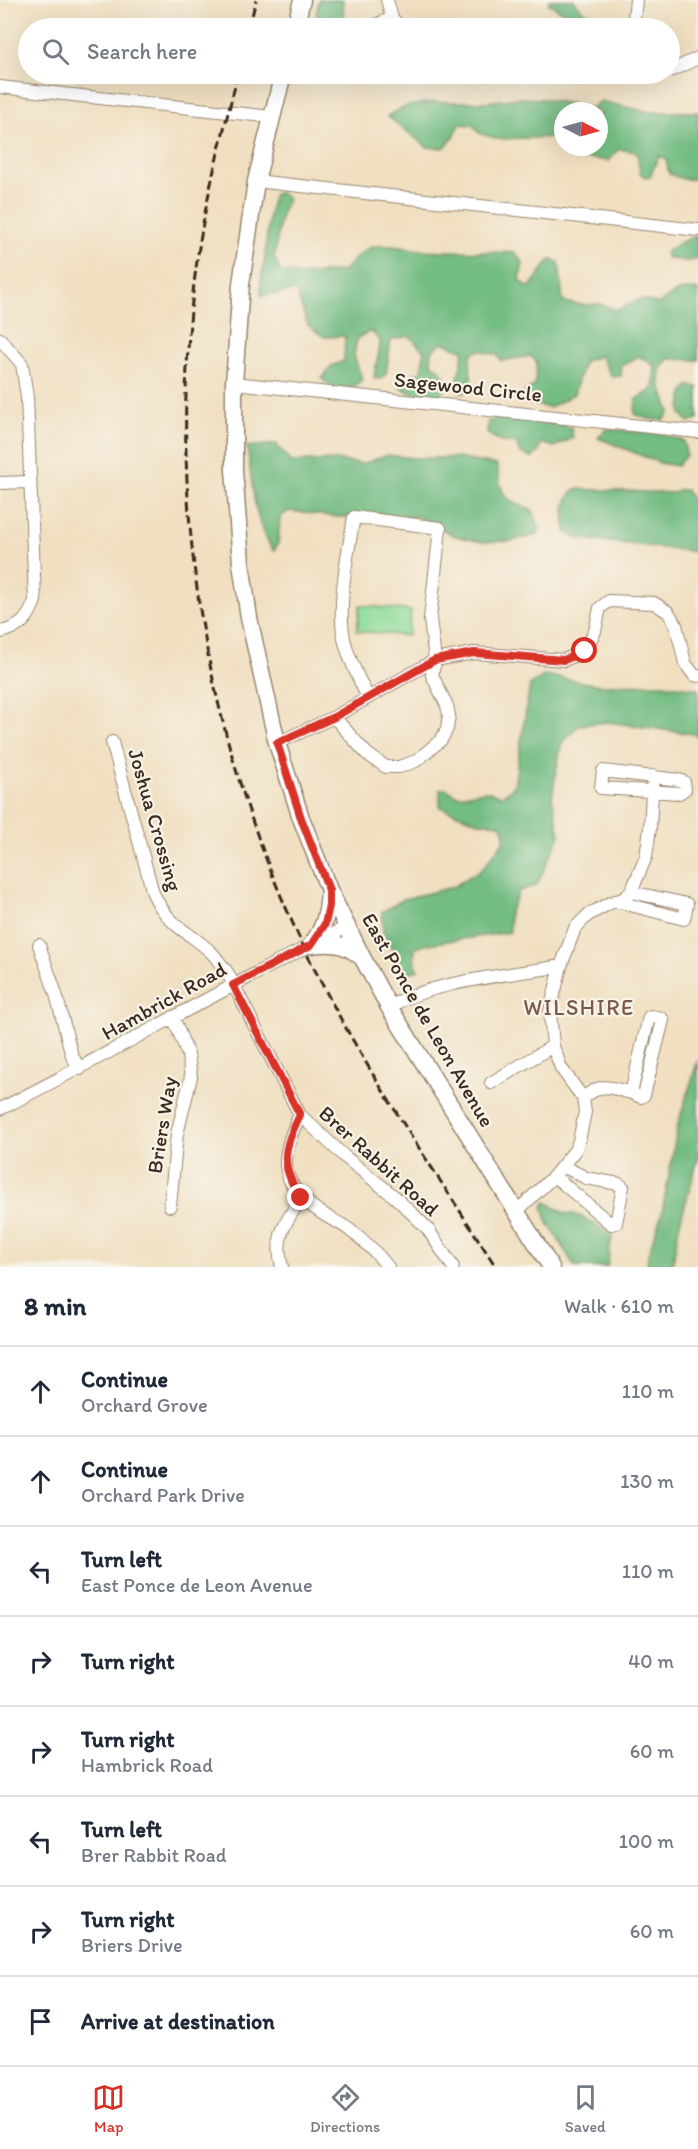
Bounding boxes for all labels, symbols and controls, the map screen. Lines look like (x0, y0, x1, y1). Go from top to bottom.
search box (18, 18, 680, 84)
icon: search (39, 35, 72, 68)
text: Search here (87, 38, 197, 65)
north arrow (554, 102, 608, 156)
street label: Sagewood Circle (393, 366, 543, 407)
route start (571, 637, 597, 663)
street label: Joshua Crossing (123, 746, 188, 894)
street label: East Ponce de Leon Avenue (357, 908, 500, 1131)
street label: Hambrick Road (97, 956, 231, 1045)
district label: WILSHIRE (523, 994, 635, 1021)
street label: Briers Way (141, 1074, 182, 1175)
street label: Brer Rabbit Road (314, 1100, 445, 1221)
route end (287, 1184, 313, 1210)
text: 8 min (24, 1290, 86, 1322)
text: Walk · 610 m (564, 1294, 674, 1318)
text: Continue (81, 1366, 168, 1393)
icon: ahead (24, 1375, 57, 1408)
text: 110 m (622, 1379, 674, 1403)
text: Orchard Grove (81, 1393, 208, 1417)
text: Continue (81, 1456, 168, 1483)
icon: ahead (24, 1465, 57, 1498)
text: 130 m (620, 1469, 674, 1493)
text: Orchard Park Drive (81, 1483, 245, 1507)
text: Turn left (81, 1546, 162, 1573)
icon: left (24, 1555, 57, 1588)
text: 110 m (622, 1559, 674, 1583)
text: East Ponce de Leon Avenue (81, 1573, 313, 1597)
icon: right (24, 1645, 57, 1678)
text: Turn right (81, 1648, 175, 1675)
text: 40 m (628, 1649, 674, 1673)
text: Turn right (81, 1726, 175, 1753)
icon: right (24, 1735, 57, 1768)
text: 60 m (630, 1739, 674, 1763)
text: Hambrick Road (81, 1753, 213, 1777)
text: Turn left (81, 1816, 162, 1843)
icon: left (24, 1825, 57, 1858)
text: 100 m (619, 1829, 674, 1853)
text: Brer Rabbit Road (81, 1843, 227, 1867)
text: Turn right (81, 1906, 175, 1933)
icon: right (24, 1915, 57, 1948)
text: 60 m (630, 1919, 674, 1943)
text: Briers Drive (81, 1933, 183, 1957)
icon: arrive (24, 2005, 57, 2038)
text: Arrive at destination (81, 2008, 275, 2035)
tab: Map (92, 2081, 125, 2136)
tab: Directions (310, 2081, 380, 2136)
tab: Saved (565, 2081, 606, 2136)

